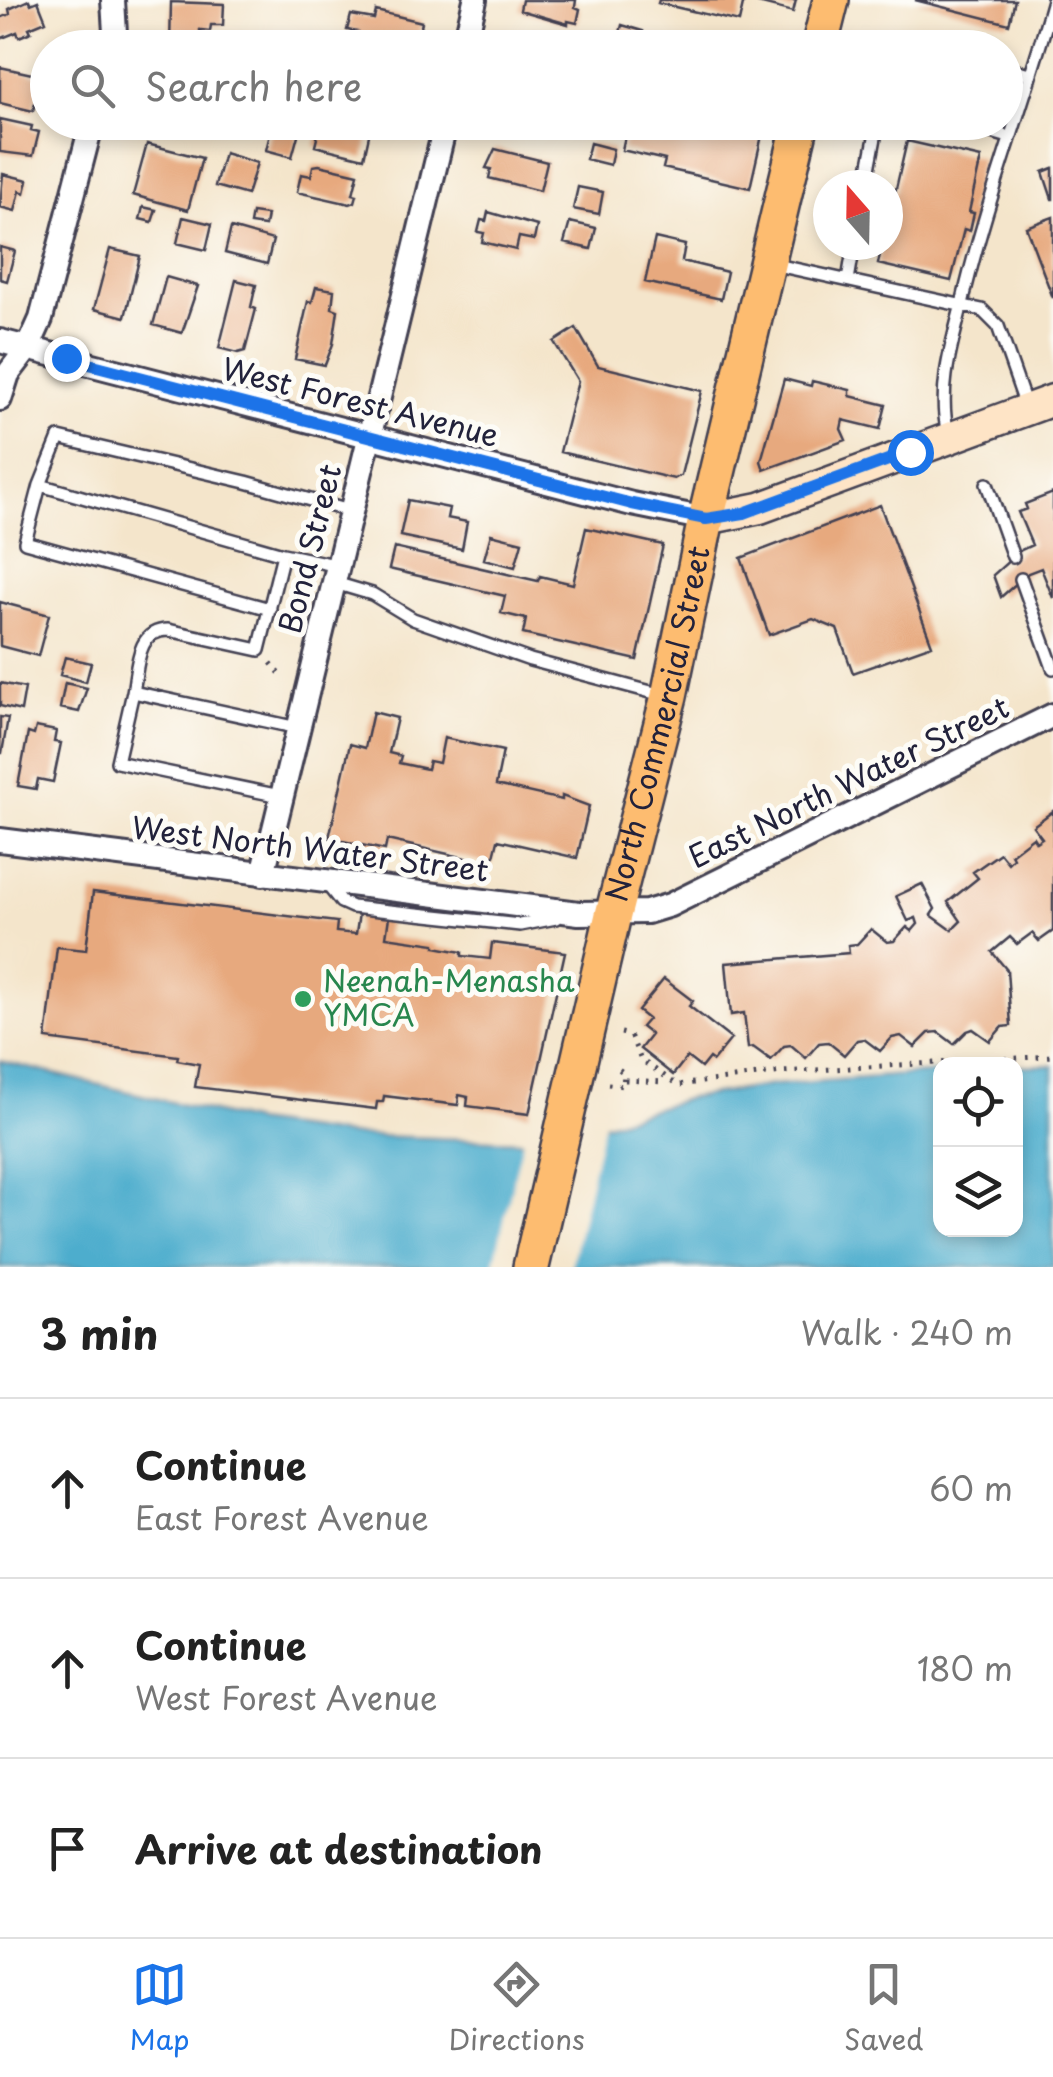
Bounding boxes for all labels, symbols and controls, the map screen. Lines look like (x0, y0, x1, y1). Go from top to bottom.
search box (30, 30, 1023, 140)
text: Search here (145, 57, 362, 114)
icon: search (65, 58, 120, 113)
north arrow (813, 170, 903, 260)
route end (44, 336, 90, 382)
street label: West Forest Avenue (218, 344, 504, 457)
route start (888, 430, 934, 476)
street label: Bond Street (266, 459, 351, 638)
street label: North Commercial Street (592, 541, 720, 906)
street label: East North Water Street (680, 683, 1016, 878)
street label: West North Water Street (129, 803, 491, 892)
place label: Neenah-Menasha YMCA (323, 957, 575, 1036)
marker: Neenah-Menasha YMCA (292, 988, 314, 1010)
map controls (933, 1057, 1023, 1237)
button: locate (933, 1057, 1023, 1147)
button: layers (933, 1147, 1023, 1237)
text: 3 min (40, 1301, 158, 1364)
text: Walk · 240 m (801, 1308, 1013, 1356)
text: Continue (135, 1436, 306, 1493)
icon: ahead (40, 1461, 95, 1516)
text: 60 m (929, 1464, 1013, 1512)
text: East Forest Avenue (135, 1493, 429, 1541)
text: Continue (135, 1616, 306, 1673)
icon: ahead (40, 1641, 95, 1696)
text: 180 m (917, 1644, 1013, 1692)
text: West Forest Avenue (135, 1673, 438, 1721)
text: Arrive at destination (135, 1820, 543, 1877)
icon: arrive (40, 1821, 95, 1876)
tab: Map (130, 1957, 189, 2060)
tab: Directions (449, 1957, 585, 2060)
tab: Saved (844, 1957, 923, 2060)

